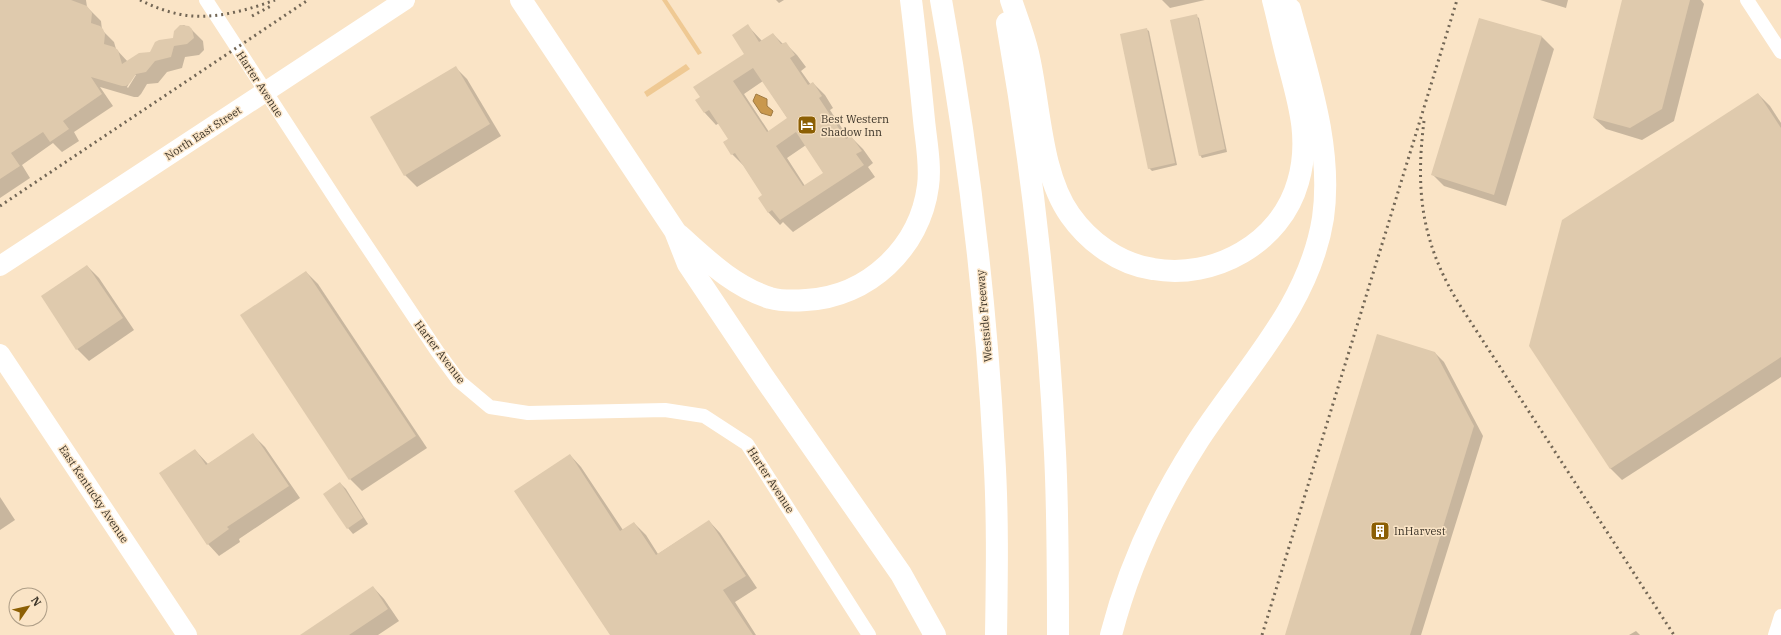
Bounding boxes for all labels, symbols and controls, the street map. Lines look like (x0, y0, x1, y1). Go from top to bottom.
street label: Harter Avenue (234, 49, 286, 120)
street label: North East Street (162, 103, 244, 163)
place label: Best Western Shadow Inn (821, 112, 889, 139)
hotel icon: Best Western Shadow Inn (796, 114, 818, 136)
street label: Westside Freeway (973, 269, 995, 363)
street label: Harter Avenue (412, 318, 468, 386)
street label: East Kentucky Avenue (56, 442, 132, 546)
street label: Harter Avenue (745, 445, 797, 516)
building icon: InHarvest (1369, 520, 1391, 542)
place label: InHarvest (1394, 524, 1446, 538)
north arrow (8, 587, 48, 627)
text: N (28, 594, 45, 609)

